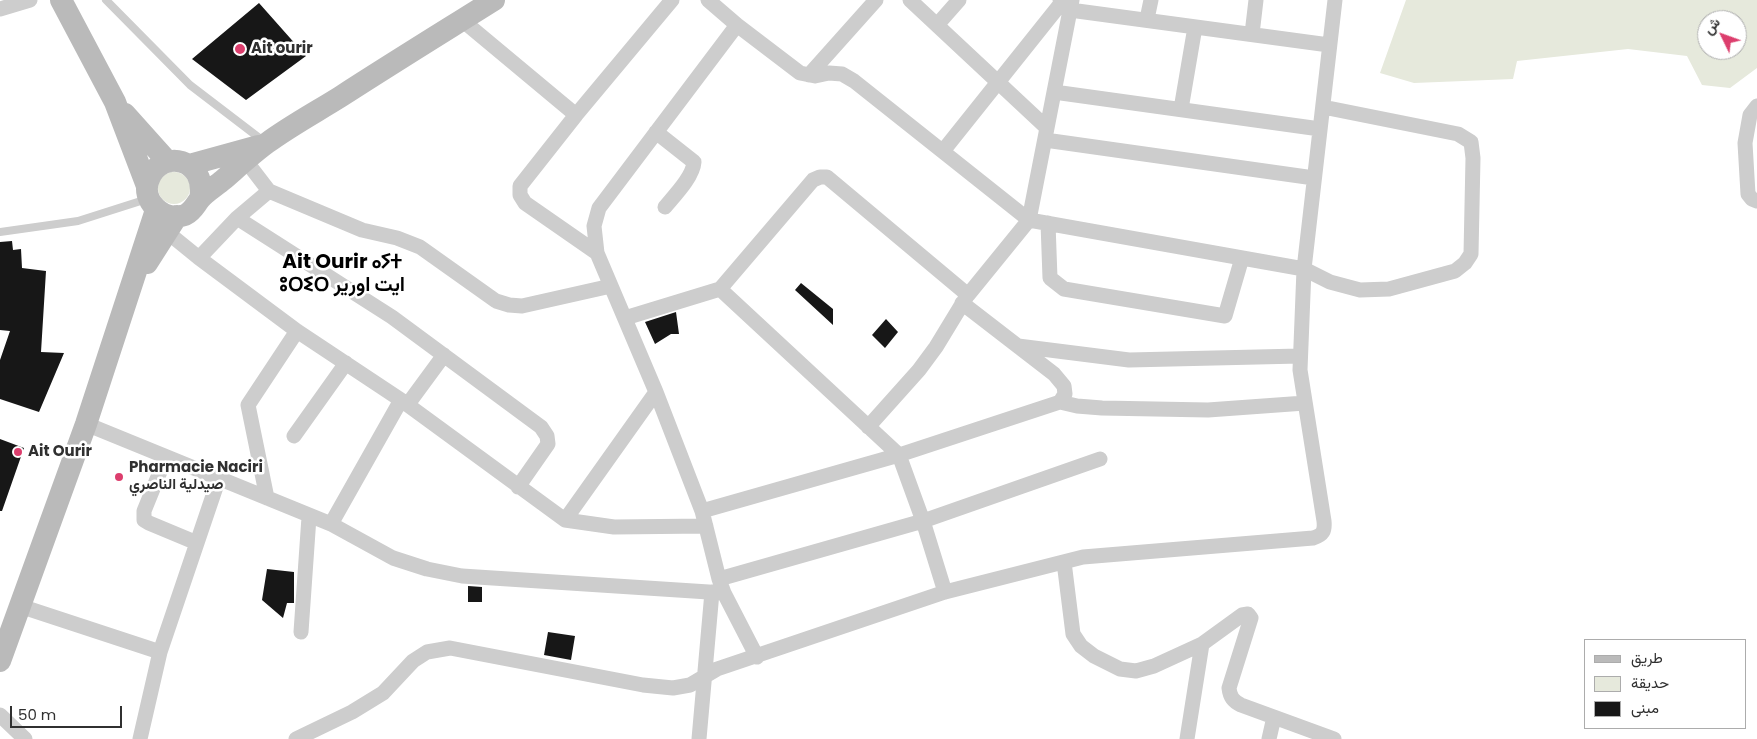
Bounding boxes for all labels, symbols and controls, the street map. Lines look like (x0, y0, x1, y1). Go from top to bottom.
north arrow (1697, 10, 1747, 60)
text: ش (1699, 13, 1725, 39)
place label: Ait ourir (251, 40, 313, 58)
marker: Ait ourir (233, 42, 247, 56)
district label: Ait Ourir ⴰⵢⵜ ⵓⵔⵉⵔ ايت اورير (279, 251, 405, 298)
place label: Ait Ourir (28, 443, 92, 461)
marker: Ait Ourir (12, 446, 24, 458)
place label: Pharmacie Naciri صيدلية الناصري (129, 459, 263, 494)
marker: Pharmacie Naciri صيدلية الناصري (113, 471, 125, 483)
legend (1584, 639, 1747, 729)
text: طريق (1631, 647, 1663, 668)
text: حديقة (1631, 672, 1669, 693)
scale bar (12, 696, 125, 728)
text: مبنى (1631, 697, 1659, 718)
text: 50 m (18, 704, 56, 725)

